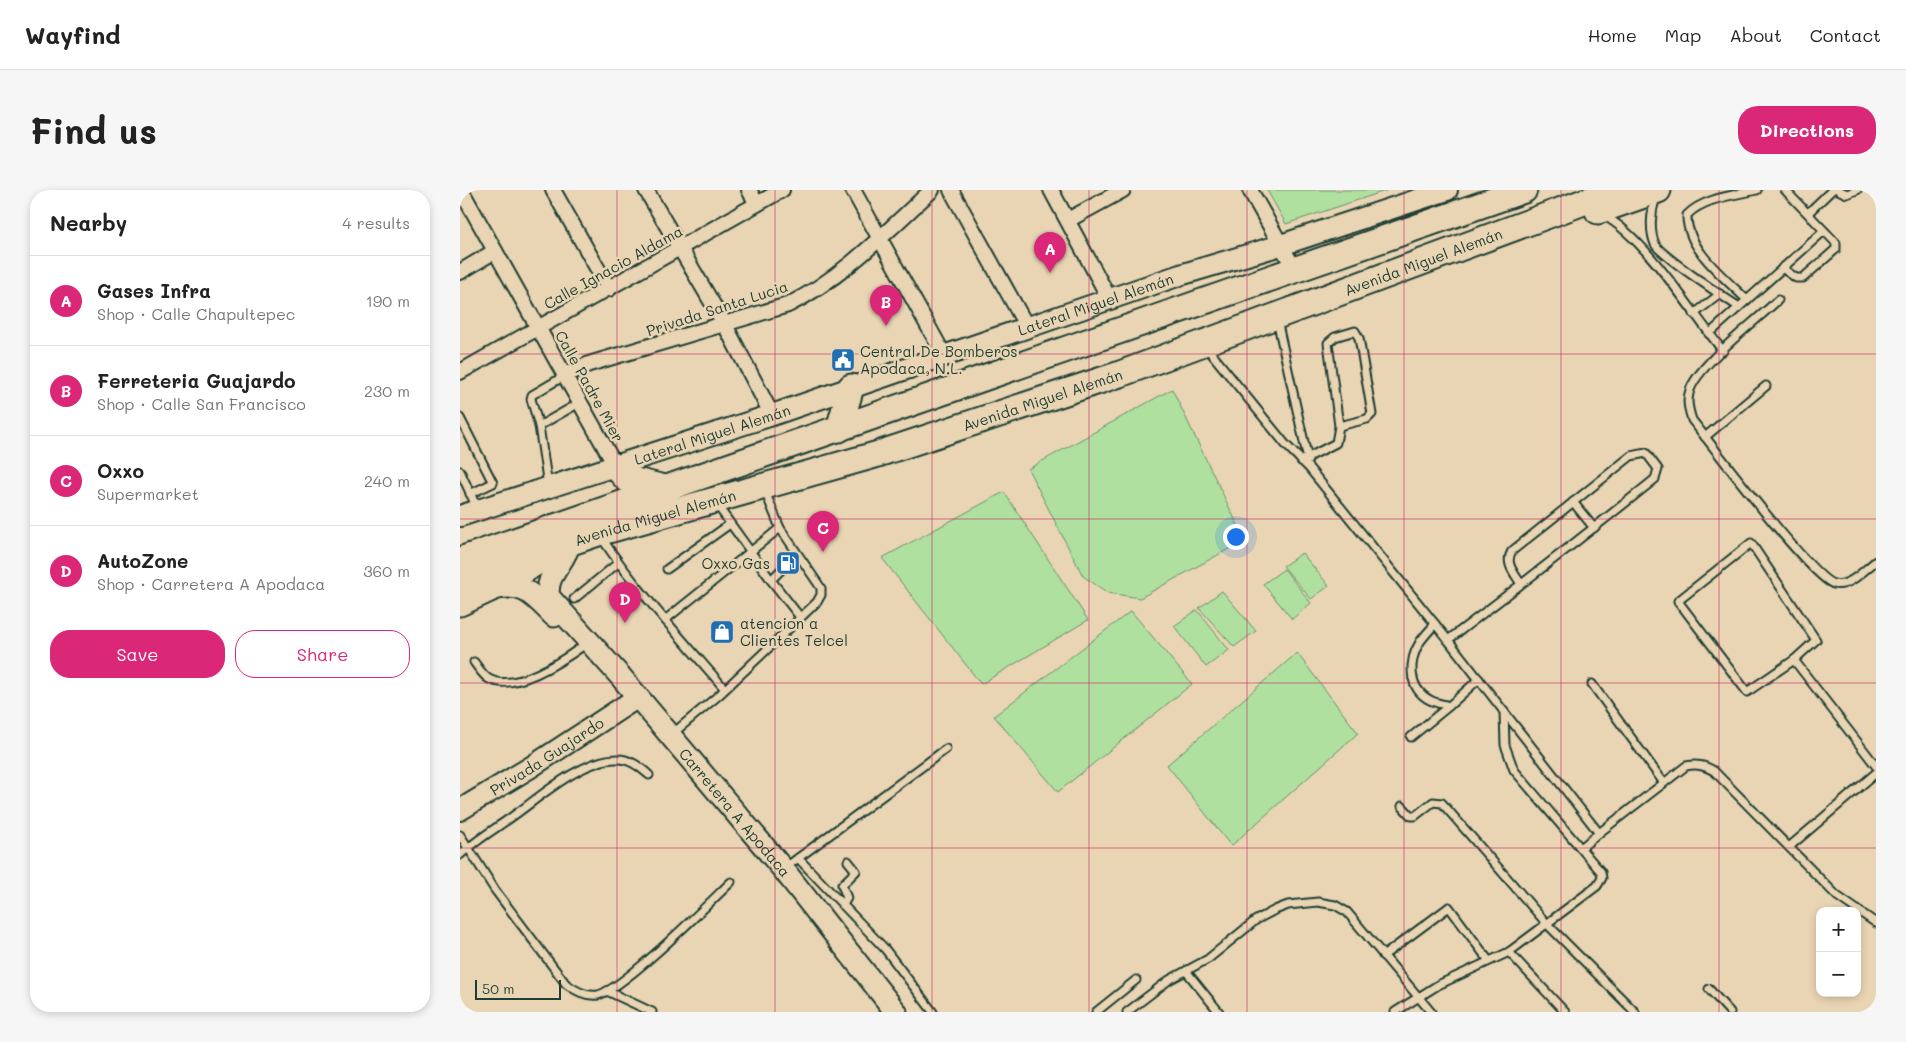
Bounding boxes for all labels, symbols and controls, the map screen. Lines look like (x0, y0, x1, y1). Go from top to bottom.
text: Wayfind (25, 19, 121, 50)
text: Home (1588, 23, 1637, 47)
text: Map (1665, 23, 1701, 47)
text: About (1729, 23, 1782, 47)
text: Contact (1810, 23, 1881, 47)
button: Directions (1738, 106, 1876, 154)
text: Find us (30, 107, 157, 153)
text: Nearby (50, 209, 127, 236)
text: 4 results (342, 212, 410, 233)
street label: Calle Ignacio Aldama (540, 220, 686, 314)
street label: Avenida Miguel Alemán (1341, 223, 1505, 300)
pin: A (1034, 232, 1066, 273)
street label: Lateral Miguel Alemán (1015, 268, 1176, 340)
street label: Privada Santa Lucia (644, 276, 790, 340)
text: Gases Infra (97, 278, 211, 303)
pin: B (870, 285, 902, 326)
text: A (60, 290, 72, 311)
text: 190 m (366, 290, 410, 311)
text: Shop · Calle Chapultepec (97, 303, 295, 324)
street label: Calle Padre Mier (551, 327, 629, 445)
place label: Central De Bomberos Apodaca, N.L. (860, 341, 1017, 378)
public building icon: Central De Bomberos Apodaca, N.L. (830, 347, 856, 373)
street label: Avenida Miguel Alemán (960, 364, 1125, 435)
text: Ferreteria Guajardo (97, 368, 296, 393)
text: B (61, 380, 71, 401)
text: 230 m (364, 380, 410, 401)
text: Shop · Calle San Francisco (97, 393, 306, 414)
street label: Lateral Miguel Alemán (631, 400, 793, 469)
text: Oxxo (97, 458, 144, 483)
text: C (60, 470, 72, 491)
text: 240 m (364, 470, 410, 491)
text: Supermarket (97, 483, 199, 504)
street label: Avenida Miguel Alemán (572, 485, 738, 550)
pin: C (807, 511, 839, 552)
your location (1223, 524, 1249, 550)
text: AutoZone (97, 548, 188, 573)
fuel station icon: Oxxo Gas (775, 550, 801, 576)
place label: Oxxo Gas (701, 553, 770, 573)
text: D (60, 560, 72, 581)
text: 360 m (363, 560, 410, 581)
text: Shop · Carretera A Apodaca (97, 573, 325, 594)
pin: D (609, 582, 641, 623)
place label: atencion a Clientes Telcel (740, 613, 848, 650)
shop icon: atencion a Clientes Telcel (709, 619, 735, 645)
button: Save (50, 630, 225, 678)
button: Share (235, 630, 410, 678)
street label: Privada Guajardo (486, 712, 607, 800)
street label: Carretera A Apodaca (675, 744, 795, 881)
map controls (1816, 907, 1861, 997)
button: + (1816, 907, 1861, 952)
button: − (1816, 952, 1861, 997)
scale bar (475, 977, 561, 1000)
text: 50 m (482, 979, 514, 998)

